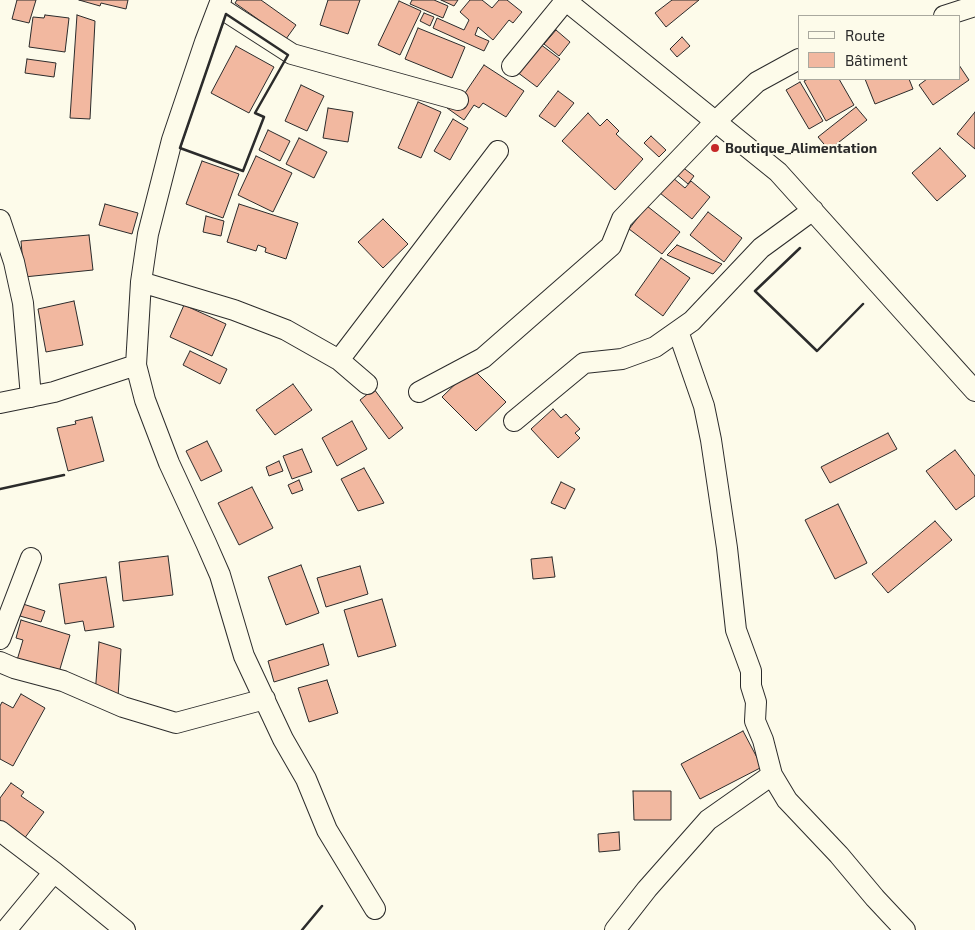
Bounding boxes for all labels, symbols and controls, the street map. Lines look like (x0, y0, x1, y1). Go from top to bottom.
legend (798, 15, 960, 80)
text: Route (845, 26, 885, 44)
text: Bâtiment (845, 51, 908, 69)
place label: Boutique_Alimentation (725, 140, 877, 156)
marker: Boutique_Alimentation (709, 142, 721, 154)

